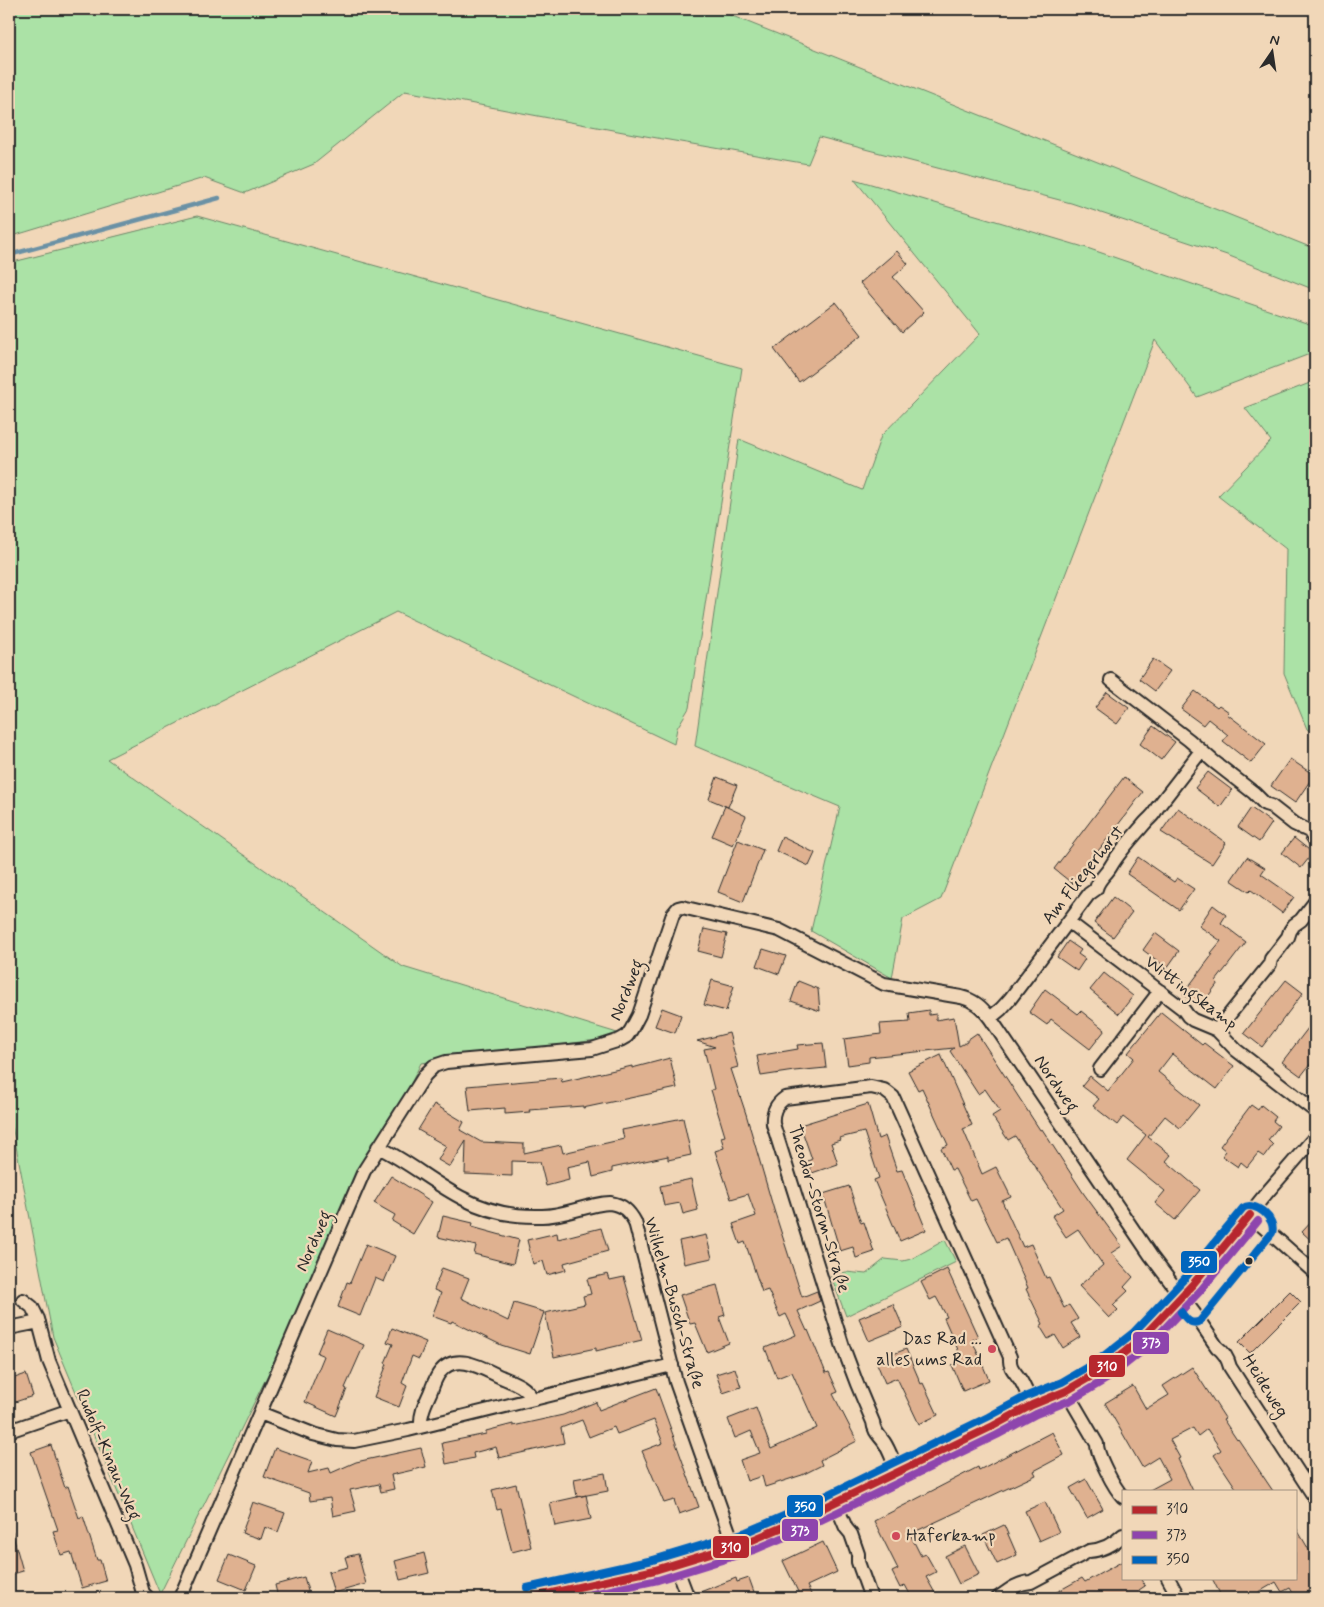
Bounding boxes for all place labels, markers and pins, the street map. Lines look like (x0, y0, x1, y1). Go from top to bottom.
unlabelled marker (1244, 1256, 1254, 1266)
place label: Das Rad ... alles ums Rad (876, 1327, 982, 1372)
marker: Das Rad ... alles ums Rad (986, 1343, 998, 1355)
place label: Haferkamp (906, 1524, 996, 1548)
marker: Haferkamp (890, 1530, 902, 1542)

